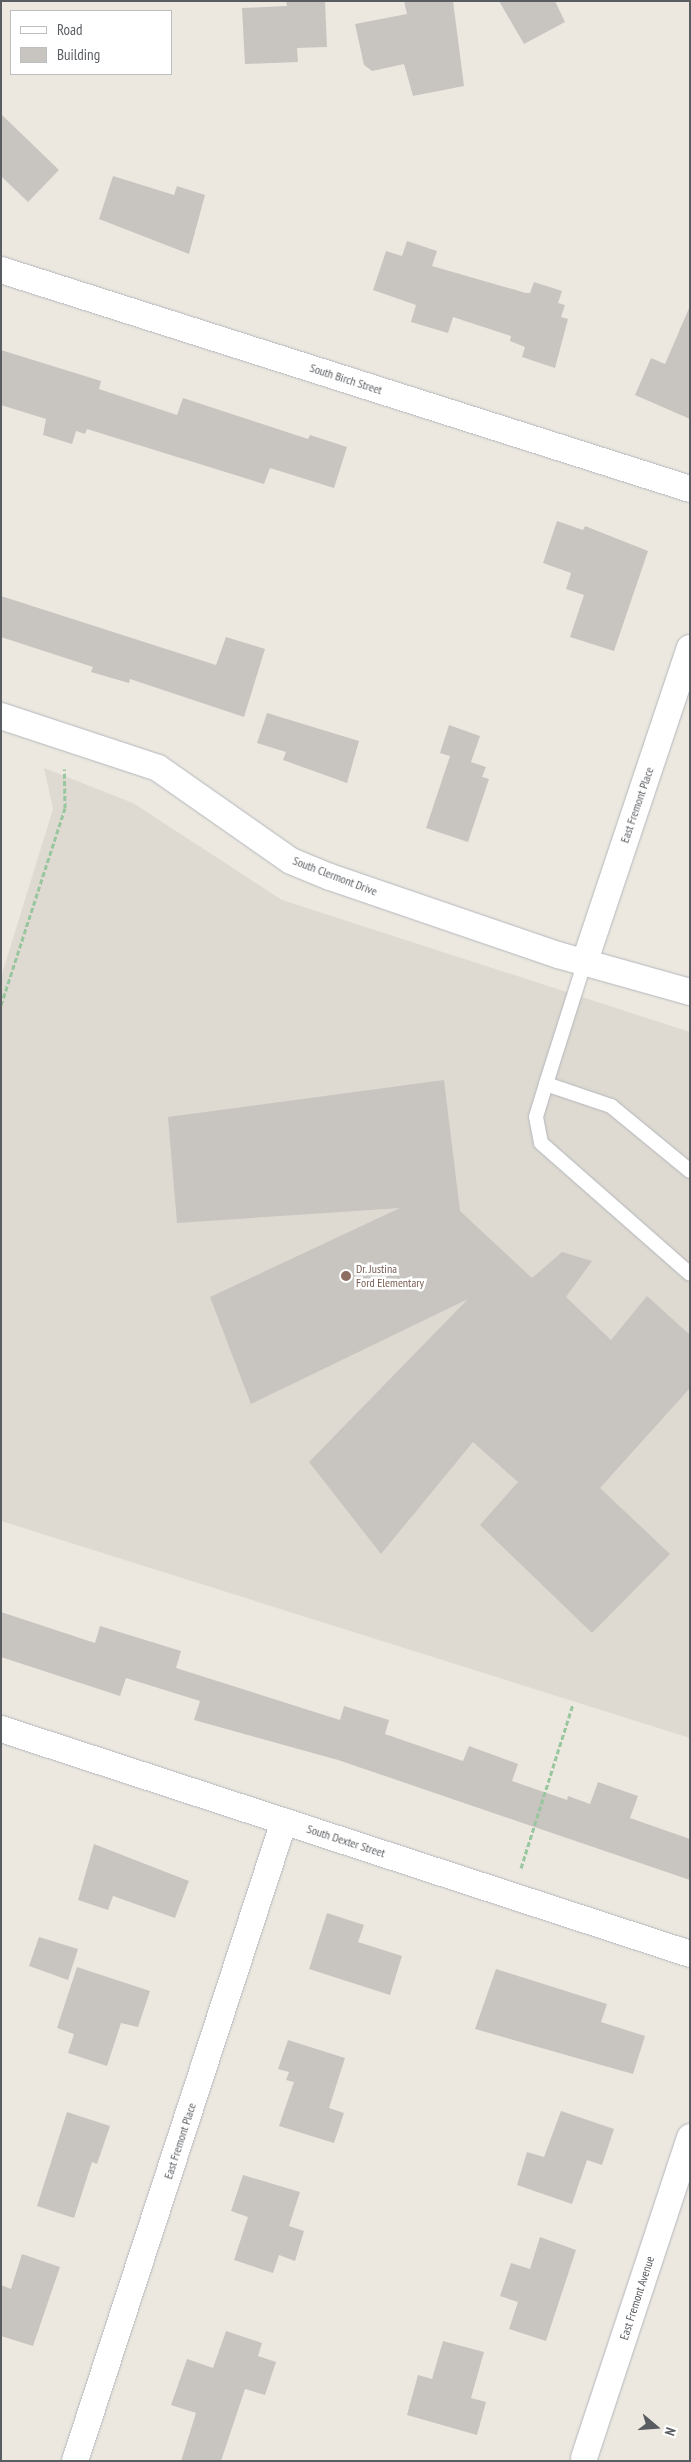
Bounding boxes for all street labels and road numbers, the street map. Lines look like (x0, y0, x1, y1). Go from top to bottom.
street label: South Birch Street (308, 361, 384, 397)
street label: East Fremont Place (617, 765, 657, 845)
street label: South Clermont Drive (291, 853, 379, 899)
street label: South Dexter Street (305, 1822, 387, 1860)
street label: East Fremont Place (161, 2101, 199, 2181)
street label: East Fremont Avenue (617, 2254, 657, 2342)

